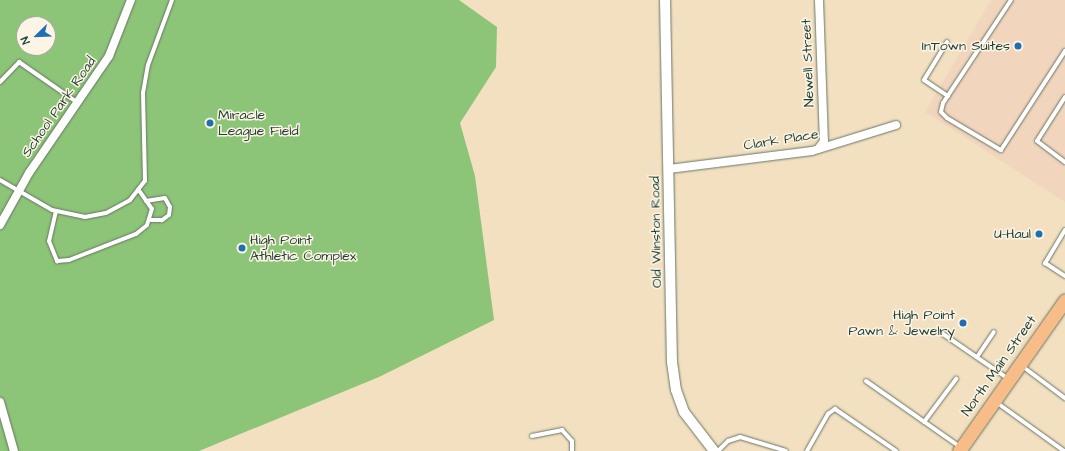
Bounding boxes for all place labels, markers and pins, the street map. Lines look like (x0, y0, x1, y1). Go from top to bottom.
place label: InTown Suites (922, 38, 1010, 54)
marker: InTown Suites (1013, 41, 1023, 51)
place label: Miracle League Field (218, 107, 299, 140)
marker: Miracle League Field (205, 118, 215, 128)
place label: U-Haul (994, 226, 1031, 242)
marker: U-Haul (1034, 229, 1044, 239)
place label: High Point Athletic Complex (250, 232, 356, 264)
marker: High Point Athletic Complex (237, 243, 247, 253)
place label: High Point Pawn & Jewelry (849, 307, 955, 340)
marker: High Point Pawn & Jewelry (958, 318, 968, 328)

